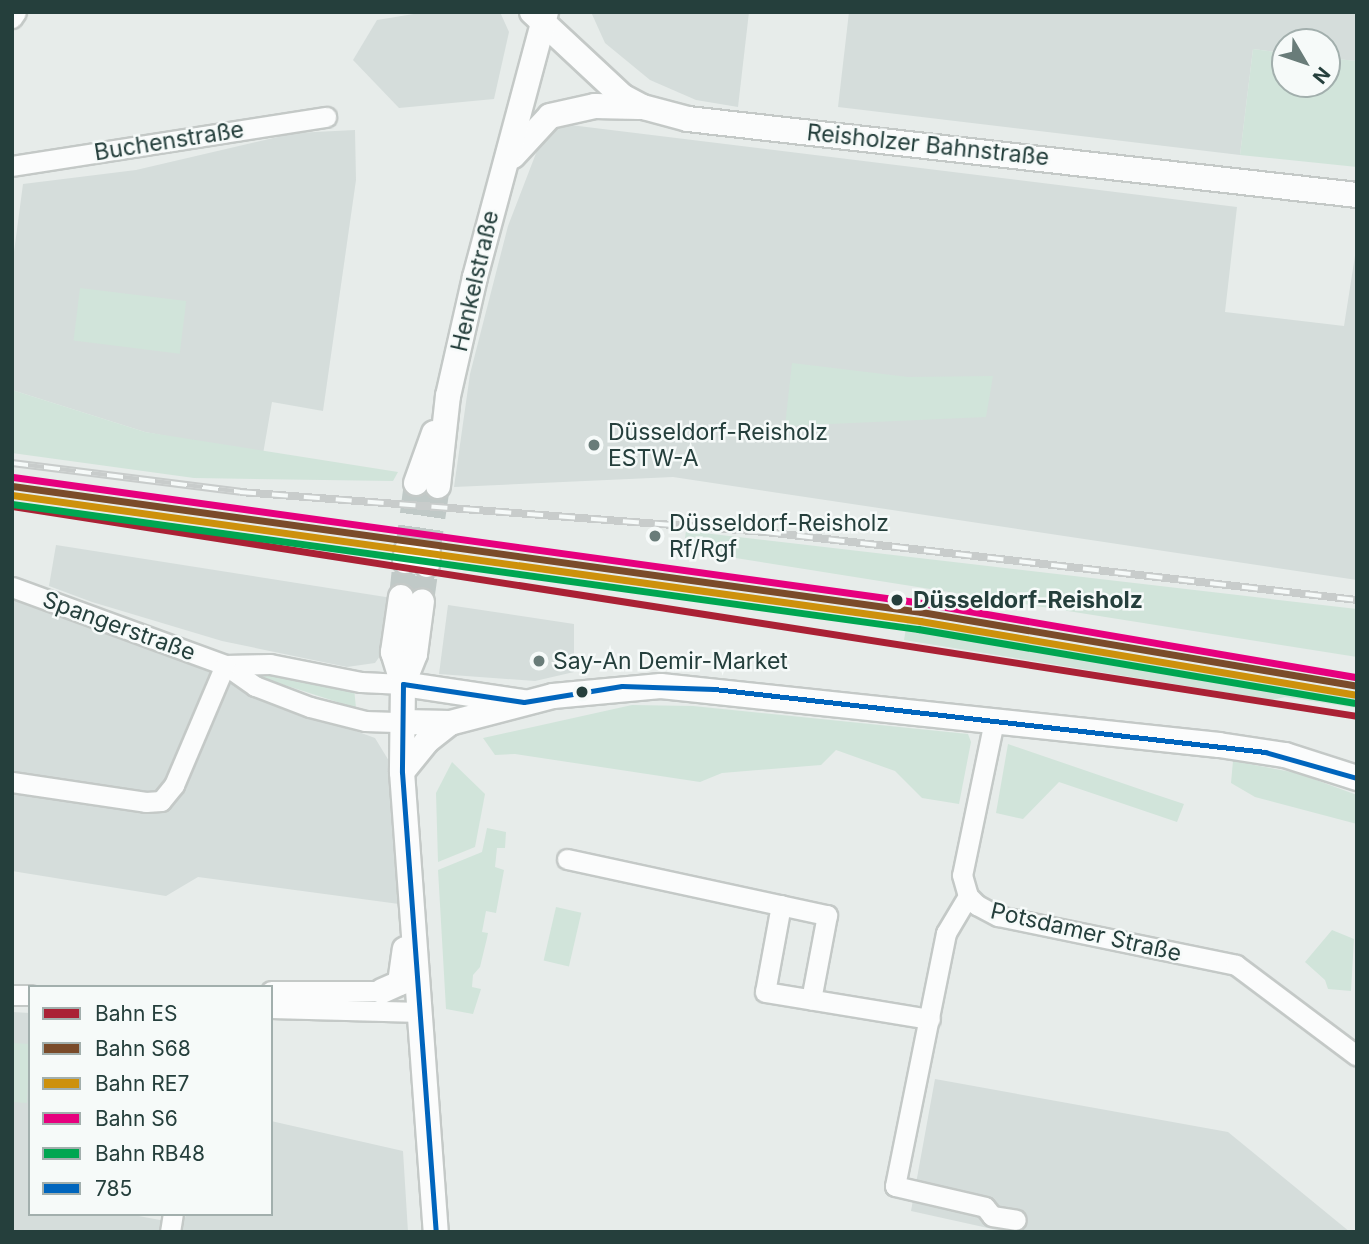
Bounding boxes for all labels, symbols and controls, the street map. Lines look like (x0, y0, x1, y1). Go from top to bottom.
north arrow (1271, 28, 1341, 98)
text: N (1308, 62, 1335, 88)
street label: Buchenstraße (92, 116, 246, 166)
street label: Reisholzer Bahnstraße (806, 119, 1050, 171)
street label: Henkelstraße (445, 208, 505, 354)
place label: Düsseldorf-Reisholz ESTW-A (608, 418, 828, 472)
marker: Düsseldorf-Reisholz ESTW-A (586, 437, 602, 453)
place label: Düsseldorf-Reisholz Rf/Rgf (669, 509, 889, 563)
marker: Düsseldorf-Reisholz Rf/Rgf (647, 528, 663, 544)
street label: Spangerstraße (39, 586, 199, 666)
place label: Düsseldorf-Reisholz (913, 586, 1143, 614)
marker: Düsseldorf-Reisholz (887, 590, 907, 610)
place label: Say-An Demir-Market (553, 647, 788, 675)
marker: Say-An Demir-Market (531, 653, 547, 669)
unlabelled marker (575, 685, 589, 699)
street label: Potsdamer Straße (988, 897, 1184, 967)
legend (28, 985, 273, 1216)
text: Bahn ES (95, 1001, 177, 1026)
text: Bahn S68 (95, 1036, 191, 1061)
text: Bahn RE7 (95, 1071, 189, 1096)
text: Bahn S6 (95, 1106, 178, 1131)
text: Bahn RB48 (95, 1141, 205, 1166)
text: 785 (95, 1176, 132, 1201)

